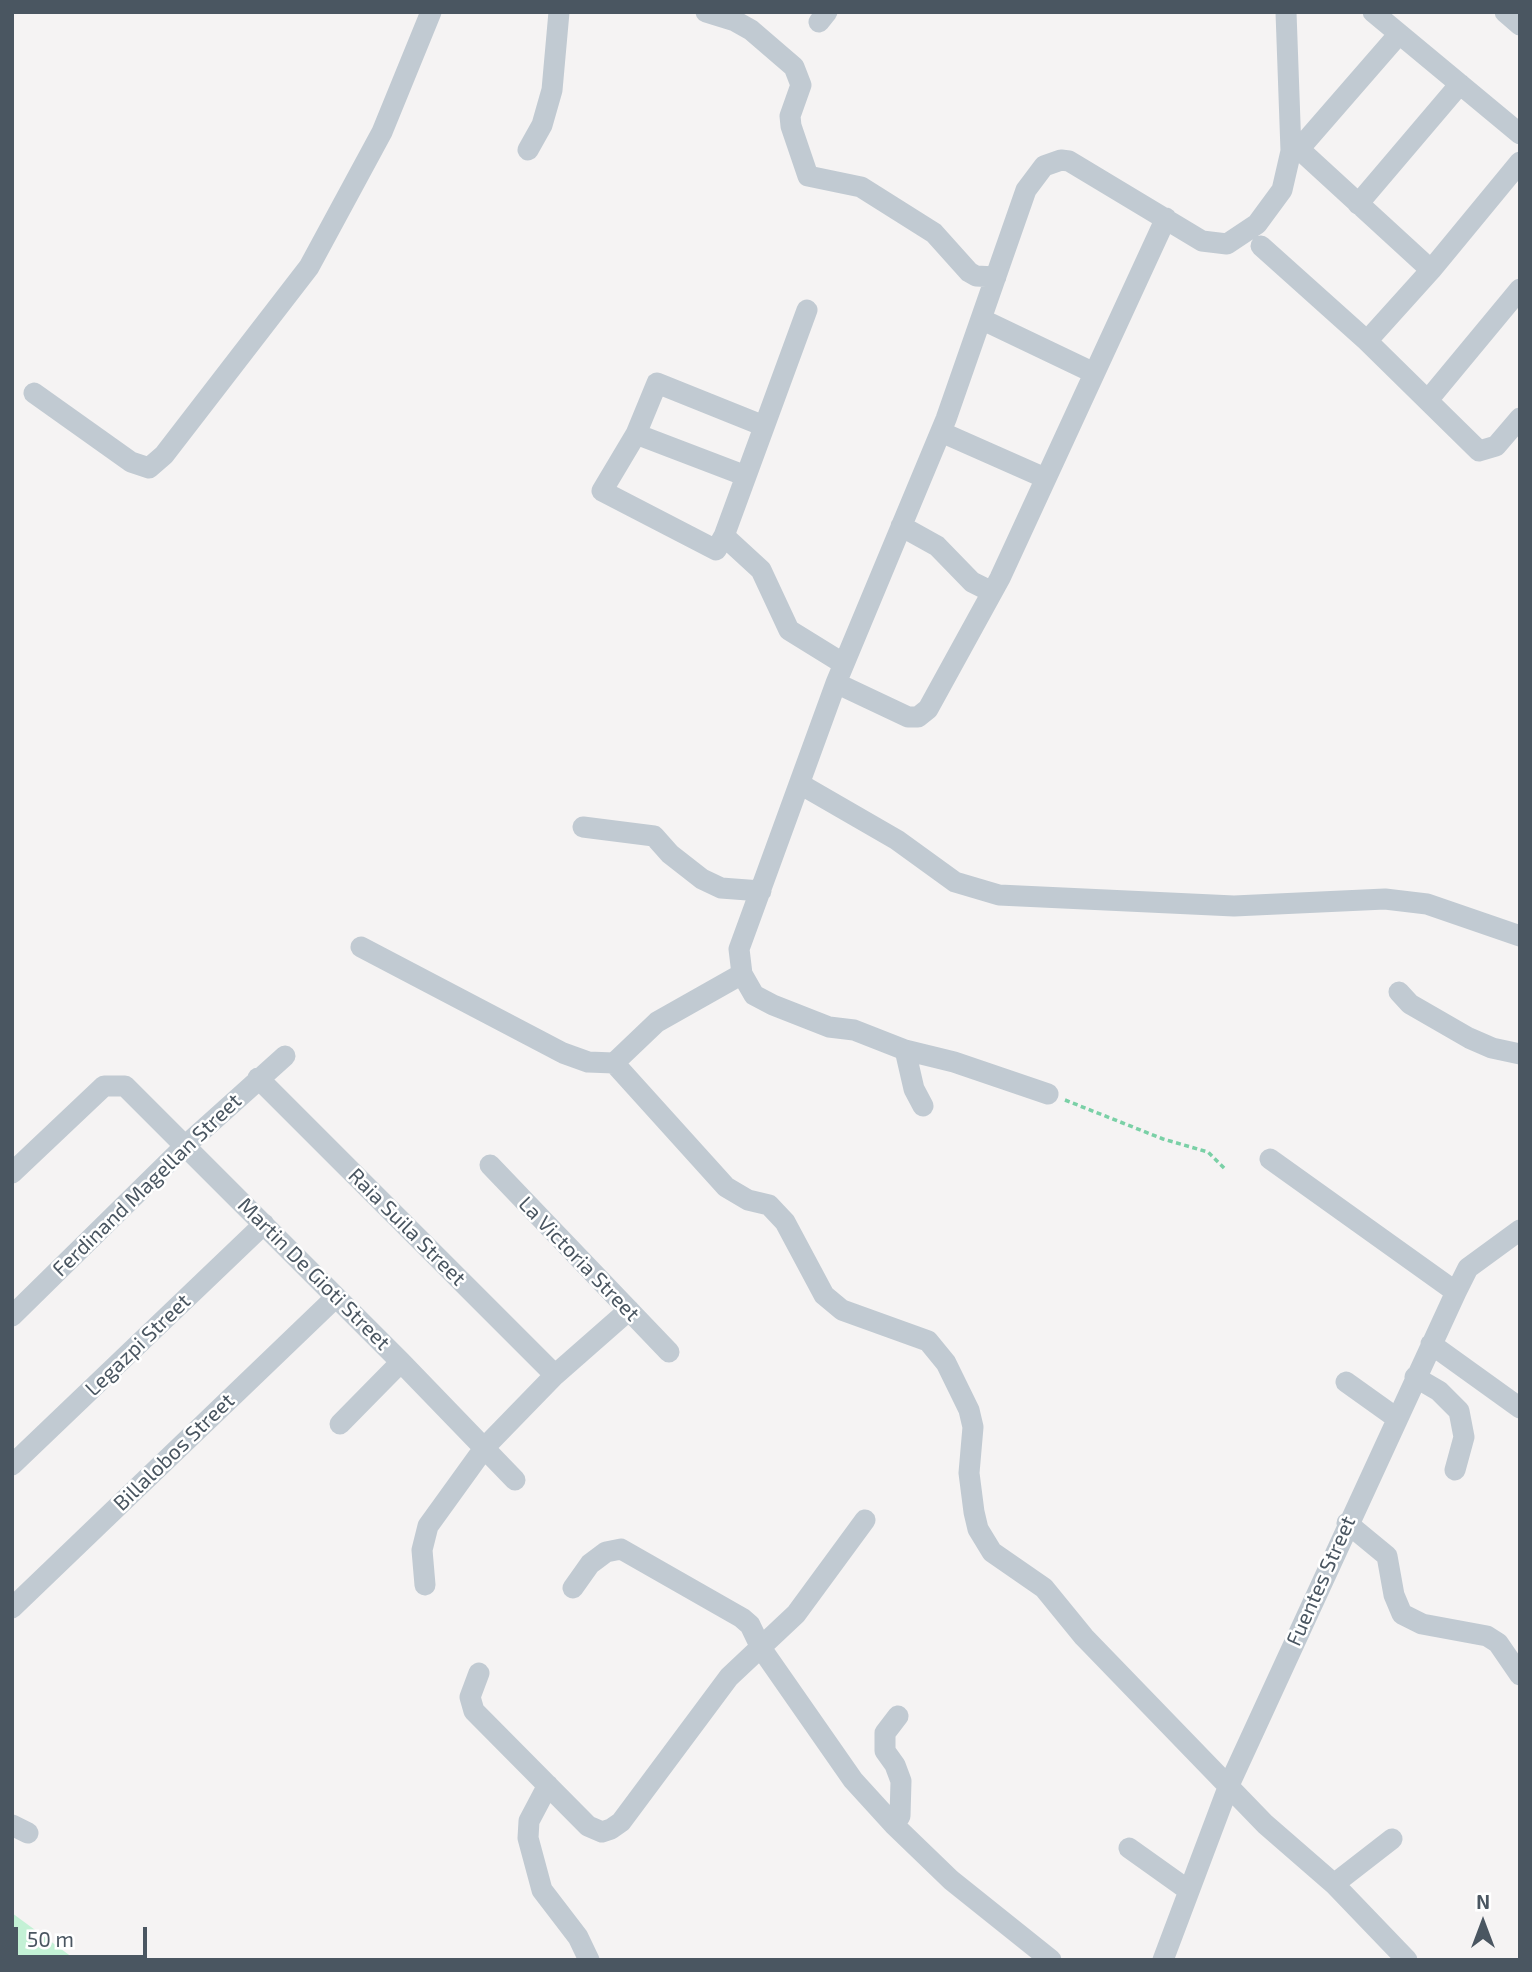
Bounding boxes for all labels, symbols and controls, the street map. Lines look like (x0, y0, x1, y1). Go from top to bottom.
street label: Ferdinand Magellan Street (47, 1088, 247, 1282)
street label: Raia Suila Street (343, 1163, 471, 1291)
street label: La Victoria Street (513, 1191, 645, 1327)
street label: Martin De Gioti Street (233, 1193, 395, 1355)
street label: Legazpi Street (80, 1289, 196, 1401)
street label: Billalobos Street (108, 1388, 240, 1516)
street label: Fuentes Street (1281, 1512, 1361, 1650)
north arrow (1448, 1888, 1518, 1958)
text: N (1476, 1890, 1490, 1913)
scale bar (18, 1912, 150, 1956)
text: 50 m (27, 1926, 74, 1951)

